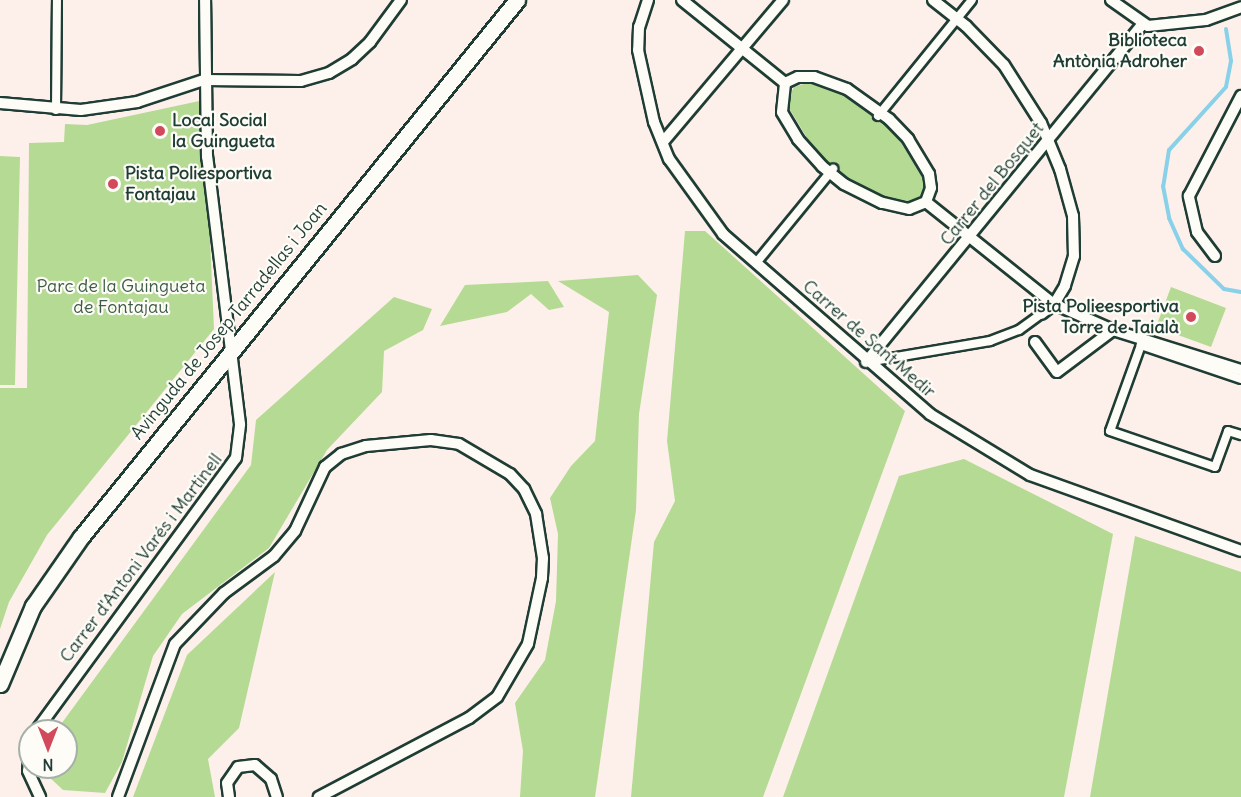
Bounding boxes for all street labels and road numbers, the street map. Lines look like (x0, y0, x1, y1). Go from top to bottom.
street label: Carrer del Bosquet (936, 118, 1048, 250)
street label: Avinguda de Josep Tarradellas i Joan (127, 198, 331, 444)
street label: Carrer de Sant Medir (798, 275, 940, 403)
street label: Carrer d'Antoni Varés i Martinell (55, 449, 227, 667)

